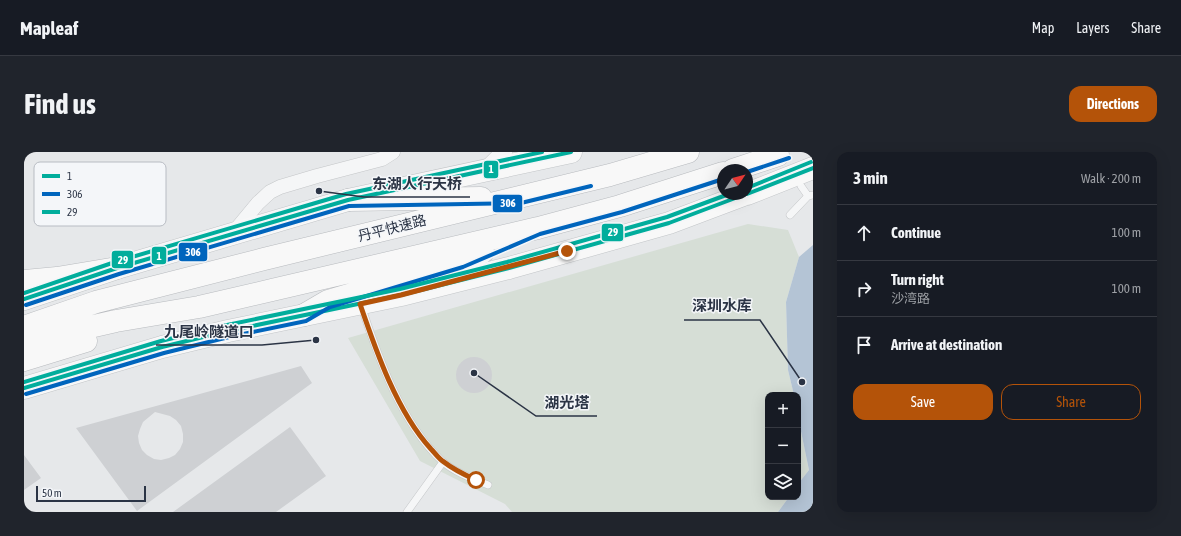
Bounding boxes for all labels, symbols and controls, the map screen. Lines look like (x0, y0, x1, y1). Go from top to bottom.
text: Mapleaf (20, 17, 78, 39)
text: Map (1032, 20, 1054, 36)
text: Layers (1076, 20, 1109, 36)
text: Share (1131, 20, 1161, 36)
button: Directions (1069, 86, 1157, 122)
text: Find us (24, 88, 96, 120)
line badge: 1 (483, 160, 499, 179)
legend (34, 162, 166, 226)
text: 1 (488, 163, 494, 175)
north arrow (717, 164, 753, 200)
text: 3 min (853, 168, 888, 188)
text: 1 (67, 170, 72, 182)
callout: 东湖人行天桥 (364, 170, 470, 197)
text: Walk · 200 m (1081, 171, 1141, 186)
text: 东湖人行天桥 (372, 175, 462, 192)
text: 306 (67, 188, 83, 200)
line badge: 306 (492, 194, 523, 213)
text: 306 (500, 197, 516, 209)
text: 29 (67, 206, 77, 218)
street label: 丹平快速路 (356, 212, 428, 244)
icon: ahead (853, 222, 875, 244)
line badge: 29 (601, 223, 624, 242)
text: Continue (891, 224, 941, 241)
text: 100 m (1112, 225, 1141, 240)
text: 29 (608, 226, 618, 238)
line badge: 306 (178, 242, 208, 262)
route end (558, 242, 576, 260)
line badge: 1 (151, 246, 167, 265)
text: 306 (185, 246, 201, 258)
line badge: 29 (111, 250, 134, 269)
text: 1 (156, 250, 162, 262)
text: 29 (118, 254, 128, 266)
text: Turn right (891, 271, 944, 288)
icon: right (853, 278, 875, 300)
text: 100 m (1112, 281, 1141, 296)
text: 沙湾路 (891, 291, 930, 306)
callout: 深圳水库 (684, 293, 760, 320)
text: 深圳水库 (692, 297, 752, 314)
callout: 九尾岭隧道口 (156, 318, 262, 345)
text: 九尾岭隧道口 (164, 323, 254, 340)
icon: arrive (853, 334, 875, 356)
text: Arrive at destination (891, 336, 1002, 353)
button: Save (853, 384, 993, 420)
button: Share (1001, 384, 1141, 420)
callout: 湖光塔 (536, 389, 597, 416)
map controls (765, 392, 801, 500)
button: + (765, 392, 801, 428)
text: 湖光塔 (544, 394, 590, 411)
button: − (765, 428, 801, 464)
button: layers (765, 464, 801, 500)
route start (467, 471, 485, 489)
scale bar (36, 484, 146, 503)
text: 50 m (42, 487, 62, 499)

